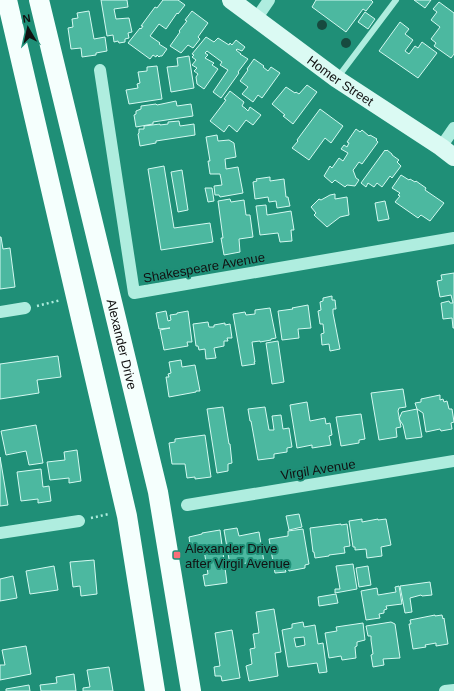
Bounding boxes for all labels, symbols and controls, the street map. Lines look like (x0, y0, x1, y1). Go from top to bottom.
north arrow (8, 8, 48, 48)
text: N (22, 12, 31, 25)
street label: Homer Street (304, 53, 377, 109)
street label: Shakespeare Avenue (142, 249, 266, 286)
street label: Alexander Drive (104, 297, 140, 391)
street label: Virgil Avenue (280, 456, 356, 483)
place label: Alexander Drive after Virgil Avenue (185, 541, 290, 571)
marker: Alexander Drive after Virgil Avenue (172, 550, 182, 560)

